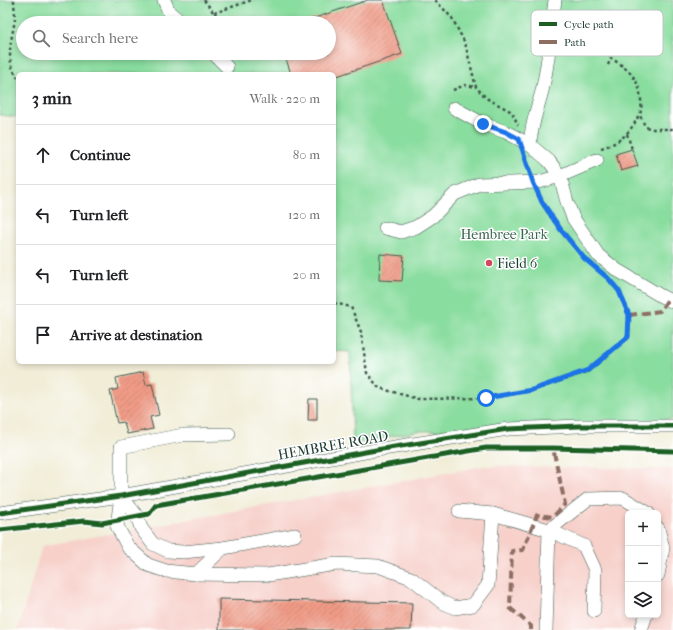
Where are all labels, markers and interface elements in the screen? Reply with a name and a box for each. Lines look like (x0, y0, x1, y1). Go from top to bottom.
legend (531, 10, 663, 56)
search box (16, 16, 336, 60)
text: Cycle path (564, 18, 615, 31)
icon: search (30, 27, 52, 49)
text: Search here (62, 29, 138, 47)
text: Path (564, 36, 587, 49)
text: 3 min (32, 88, 72, 108)
text: Walk · 220 m (249, 91, 320, 106)
route end (474, 115, 492, 133)
icon: ahead (32, 144, 54, 166)
text: Continue (70, 146, 130, 164)
text: 80 m (293, 147, 320, 162)
icon: left (32, 204, 54, 226)
text: Turn left (70, 206, 128, 224)
text: 120 m (288, 207, 320, 222)
park label: Hembree Park (460, 226, 548, 243)
place label: Field 6 (497, 255, 538, 272)
marker: Field 6 (484, 258, 494, 268)
icon: left (32, 264, 54, 286)
text: Turn left (70, 266, 128, 284)
text: 20 m (293, 267, 320, 282)
icon: arrive (32, 324, 54, 346)
text: Arrive at destination (70, 326, 202, 344)
route start (477, 389, 495, 407)
street label: HEMBREE ROAD (276, 427, 390, 464)
map controls (625, 510, 661, 618)
button: + (625, 510, 661, 546)
button: − (625, 546, 661, 582)
button: layers (625, 582, 661, 618)

